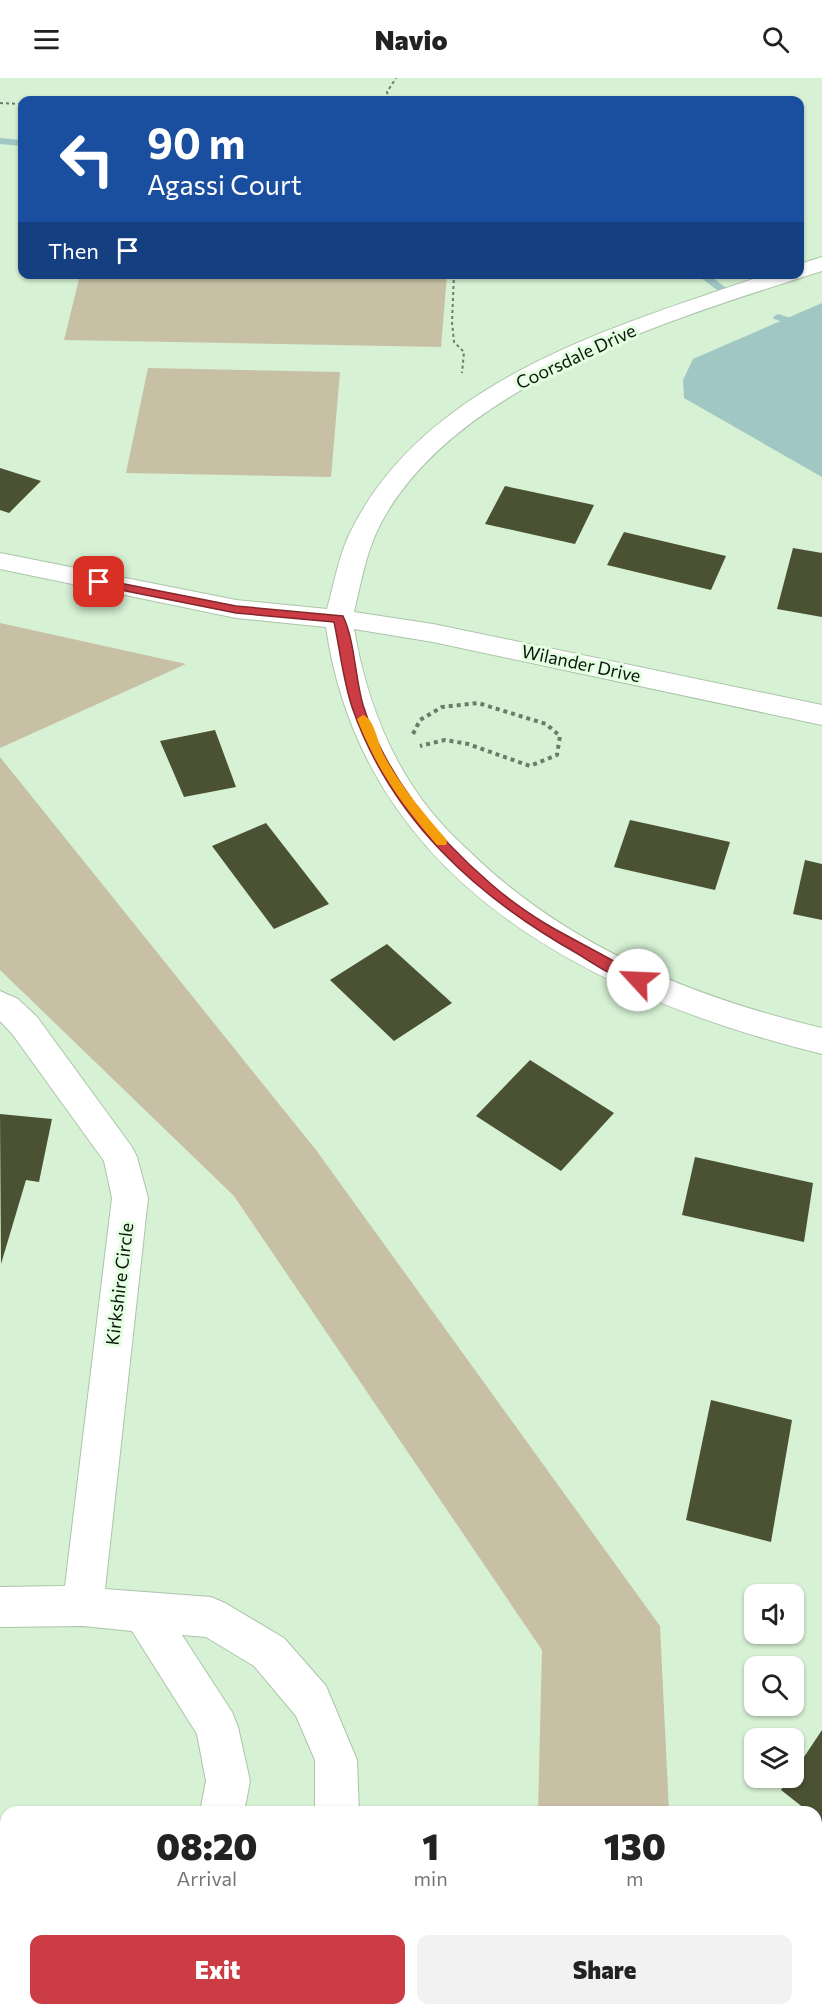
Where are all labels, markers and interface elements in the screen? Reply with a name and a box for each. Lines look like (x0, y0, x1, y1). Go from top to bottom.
icon: menu (30, 23, 63, 56)
text: Navio (374, 23, 448, 56)
icon: search (759, 23, 792, 56)
text: 90 m (147, 116, 246, 168)
icon: left (48, 120, 126, 198)
text: Agassi Court (147, 168, 302, 201)
icon: arrive (111, 234, 144, 267)
text: Then (48, 237, 99, 264)
street label: Coorsdale Drive (512, 319, 639, 393)
pin (73, 556, 124, 607)
icon: arrive (82, 565, 115, 598)
street label: Wilander Drive (520, 640, 643, 686)
position arrow (606, 948, 670, 1012)
street label: Kirkshire Circle (101, 1221, 137, 1346)
map controls (744, 1584, 804, 1788)
button: sound (744, 1584, 804, 1644)
button: search (744, 1656, 804, 1716)
button: layers (744, 1728, 804, 1788)
text: 08:20 (156, 1823, 258, 1867)
text: 1 (422, 1823, 439, 1867)
text: 130 (604, 1823, 666, 1867)
text: Arrival (177, 1866, 237, 1890)
text: min (414, 1866, 448, 1890)
text: m (626, 1866, 644, 1890)
button: Exit (30, 1935, 405, 2004)
button: Share (417, 1935, 792, 2004)

